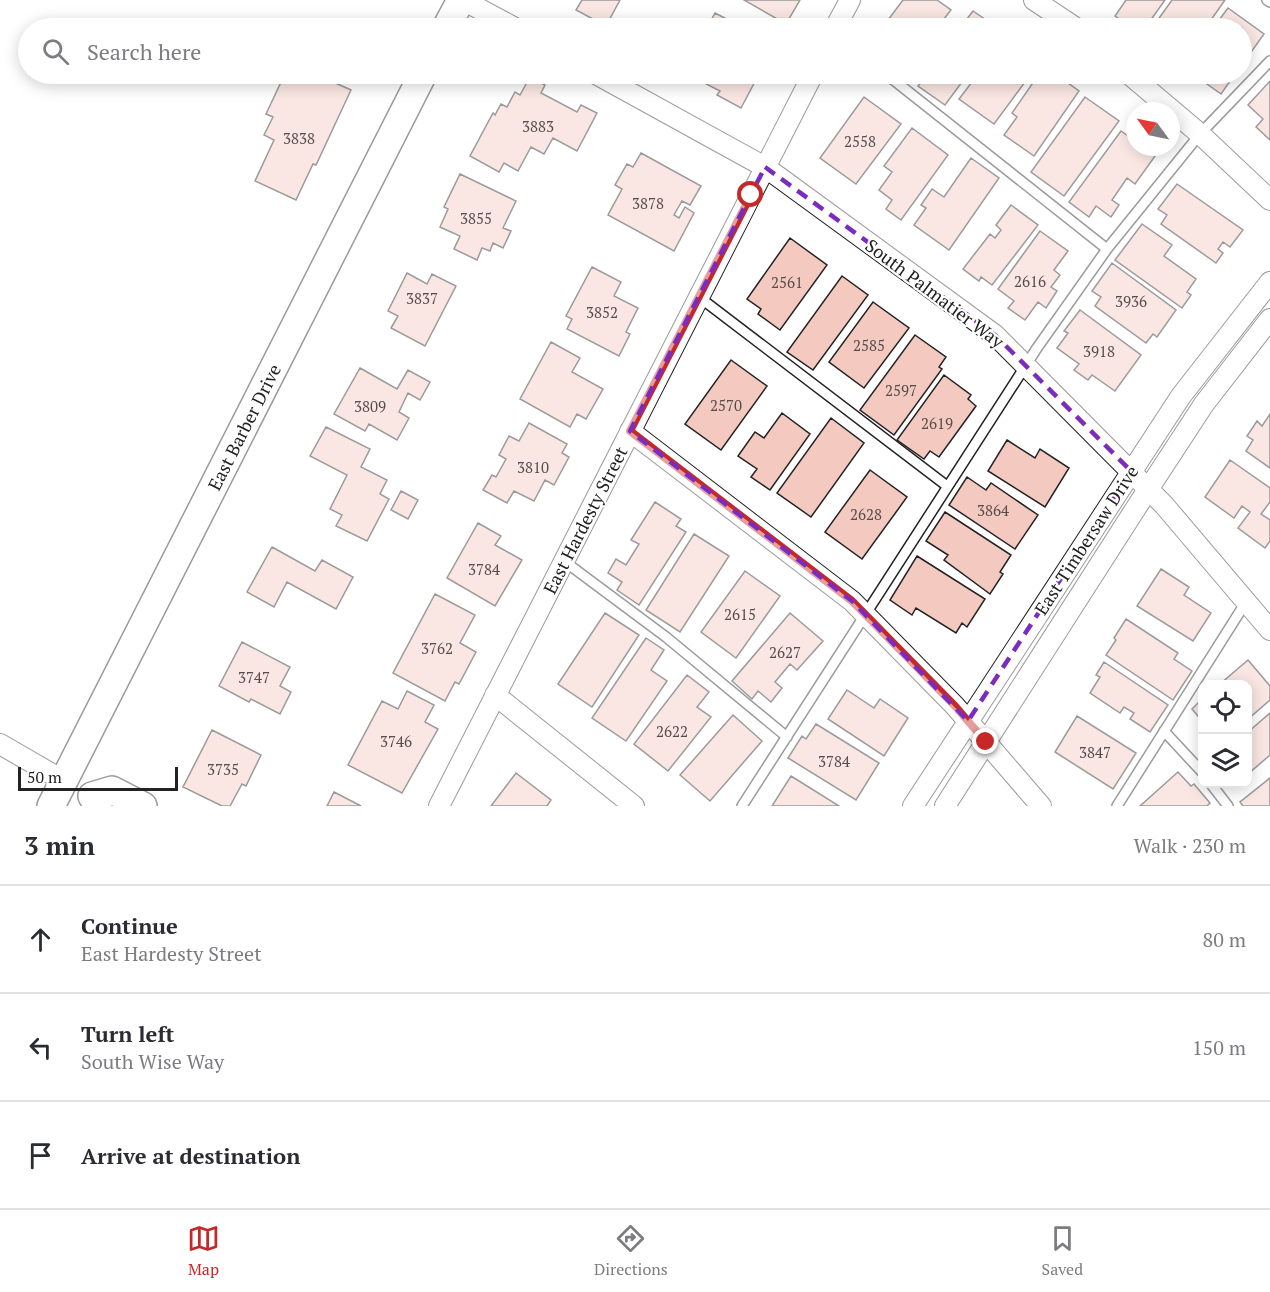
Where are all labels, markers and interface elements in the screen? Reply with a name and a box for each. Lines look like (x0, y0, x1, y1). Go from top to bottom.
search box (18, 18, 1252, 84)
icon: search (39, 35, 72, 68)
text: Search here (87, 37, 201, 66)
north arrow (1126, 102, 1180, 156)
house number: 3883 (522, 116, 554, 136)
house number: 3838 (283, 128, 315, 148)
house number: 2558 (844, 131, 876, 151)
route start (737, 181, 763, 207)
house number: 3878 (632, 193, 664, 213)
house number: 3855 (460, 208, 492, 228)
street label: South Palmatier Way (861, 233, 1010, 354)
house number: 2616 (1014, 271, 1046, 291)
house number: 2561 (771, 272, 803, 292)
house number: 3837 (406, 288, 438, 308)
house number: 3936 (1115, 291, 1147, 311)
house number: 3852 (586, 302, 618, 322)
house number: 2585 (853, 335, 885, 355)
house number: 3918 (1083, 341, 1115, 361)
street label: East Barber Drive (202, 360, 286, 494)
house number: 2597 (885, 380, 917, 400)
house number: 2570 (710, 395, 742, 415)
house number: 3809 (354, 396, 386, 416)
house number: 2619 (921, 413, 953, 433)
street label: East Hardesty Street (537, 442, 633, 598)
house number: 3810 (517, 457, 549, 477)
street label: East Timbersaw Drive (1029, 461, 1143, 619)
house number: 3864 (977, 500, 1009, 520)
house number: 2628 (850, 504, 882, 524)
house number: 3784 (468, 559, 500, 579)
house number: 2615 (724, 604, 756, 624)
house number: 3762 (421, 638, 453, 658)
house number: 2627 (769, 642, 801, 662)
house number: 3747 (238, 667, 270, 687)
map controls (1198, 680, 1252, 788)
button: locate (1198, 680, 1252, 734)
house number: 2622 (656, 721, 688, 741)
route end (972, 728, 998, 754)
house number: 3746 (380, 731, 412, 751)
button: layers (1198, 734, 1252, 788)
house number: 3847 (1079, 742, 1111, 762)
house number: 3784 (818, 751, 850, 771)
house number: 3735 (207, 759, 239, 779)
scale bar (18, 764, 178, 792)
text: 50 m (27, 766, 62, 788)
text: 3 min (24, 828, 95, 862)
text: Walk · 230 m (1134, 832, 1246, 859)
text: Continue (81, 911, 178, 940)
icon: ahead (24, 923, 57, 956)
text: 80 m (1203, 926, 1246, 953)
text: East Hardesty Street (81, 940, 262, 967)
text: Turn left (81, 1019, 174, 1048)
icon: left (24, 1031, 57, 1064)
text: 150 m (1192, 1034, 1246, 1061)
text: South Wise Way (81, 1048, 224, 1075)
icon: arrive (24, 1139, 57, 1172)
text: Arrive at destination (81, 1141, 300, 1170)
tab: Map (187, 1222, 220, 1280)
tab: Directions (594, 1222, 668, 1280)
tab: Saved (1042, 1222, 1083, 1280)

